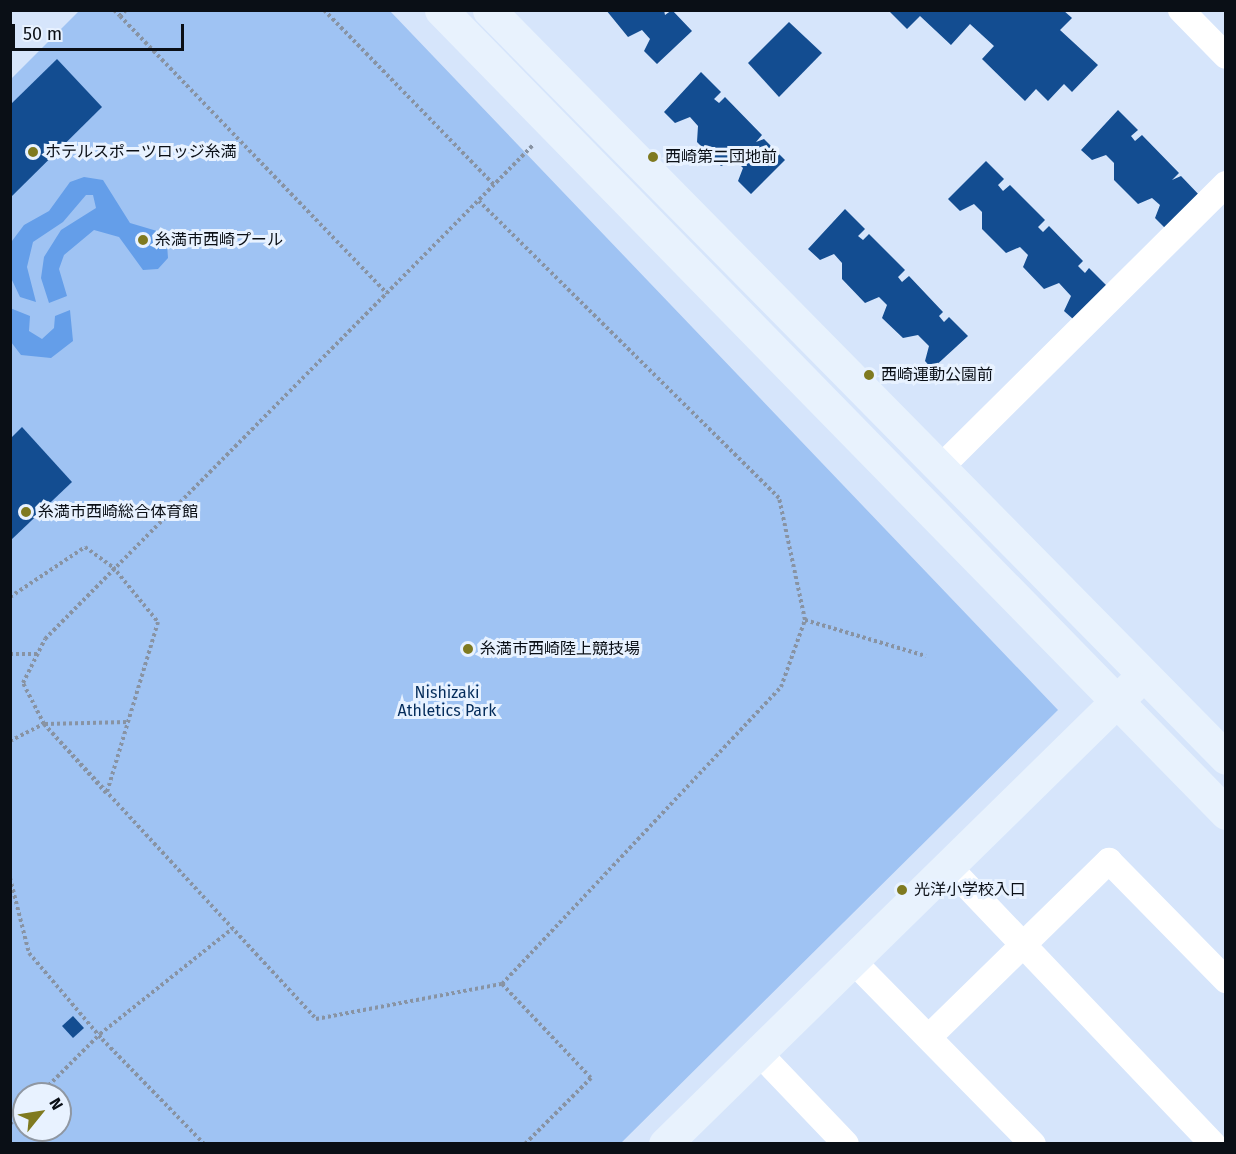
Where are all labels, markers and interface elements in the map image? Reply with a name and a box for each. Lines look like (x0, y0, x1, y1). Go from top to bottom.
scale bar (15, 12, 188, 50)
text: 50 m (23, 23, 62, 45)
place label: ホテルスポーツロッジ糸満 (45, 142, 237, 162)
marker: ホテルスポーツロッジ糸満 (26, 145, 40, 159)
place label: 西崎第二団地前 (665, 147, 777, 167)
marker: 西崎第二団地前 (646, 150, 660, 164)
place label: 糸満市西崎プール (155, 230, 283, 250)
marker: 糸満市西崎プール (136, 233, 150, 247)
place label: 西崎運動公園前 (881, 365, 993, 385)
marker: 西崎運動公園前 (862, 368, 876, 382)
place label: 糸満市西崎総合体育館 (38, 502, 198, 522)
marker: 糸満市西崎総合体育館 (19, 505, 33, 519)
place label: 糸満市西崎陸上競技場 (480, 639, 640, 659)
marker: 糸満市西崎陸上競技場 (461, 642, 475, 656)
park label: Nishizaki Athletics Park (398, 683, 496, 721)
place label: 光洋小学校入口 (914, 880, 1026, 900)
marker: 光洋小学校入口 (895, 883, 909, 897)
north arrow (12, 1082, 72, 1142)
text: N (45, 1094, 67, 1113)

